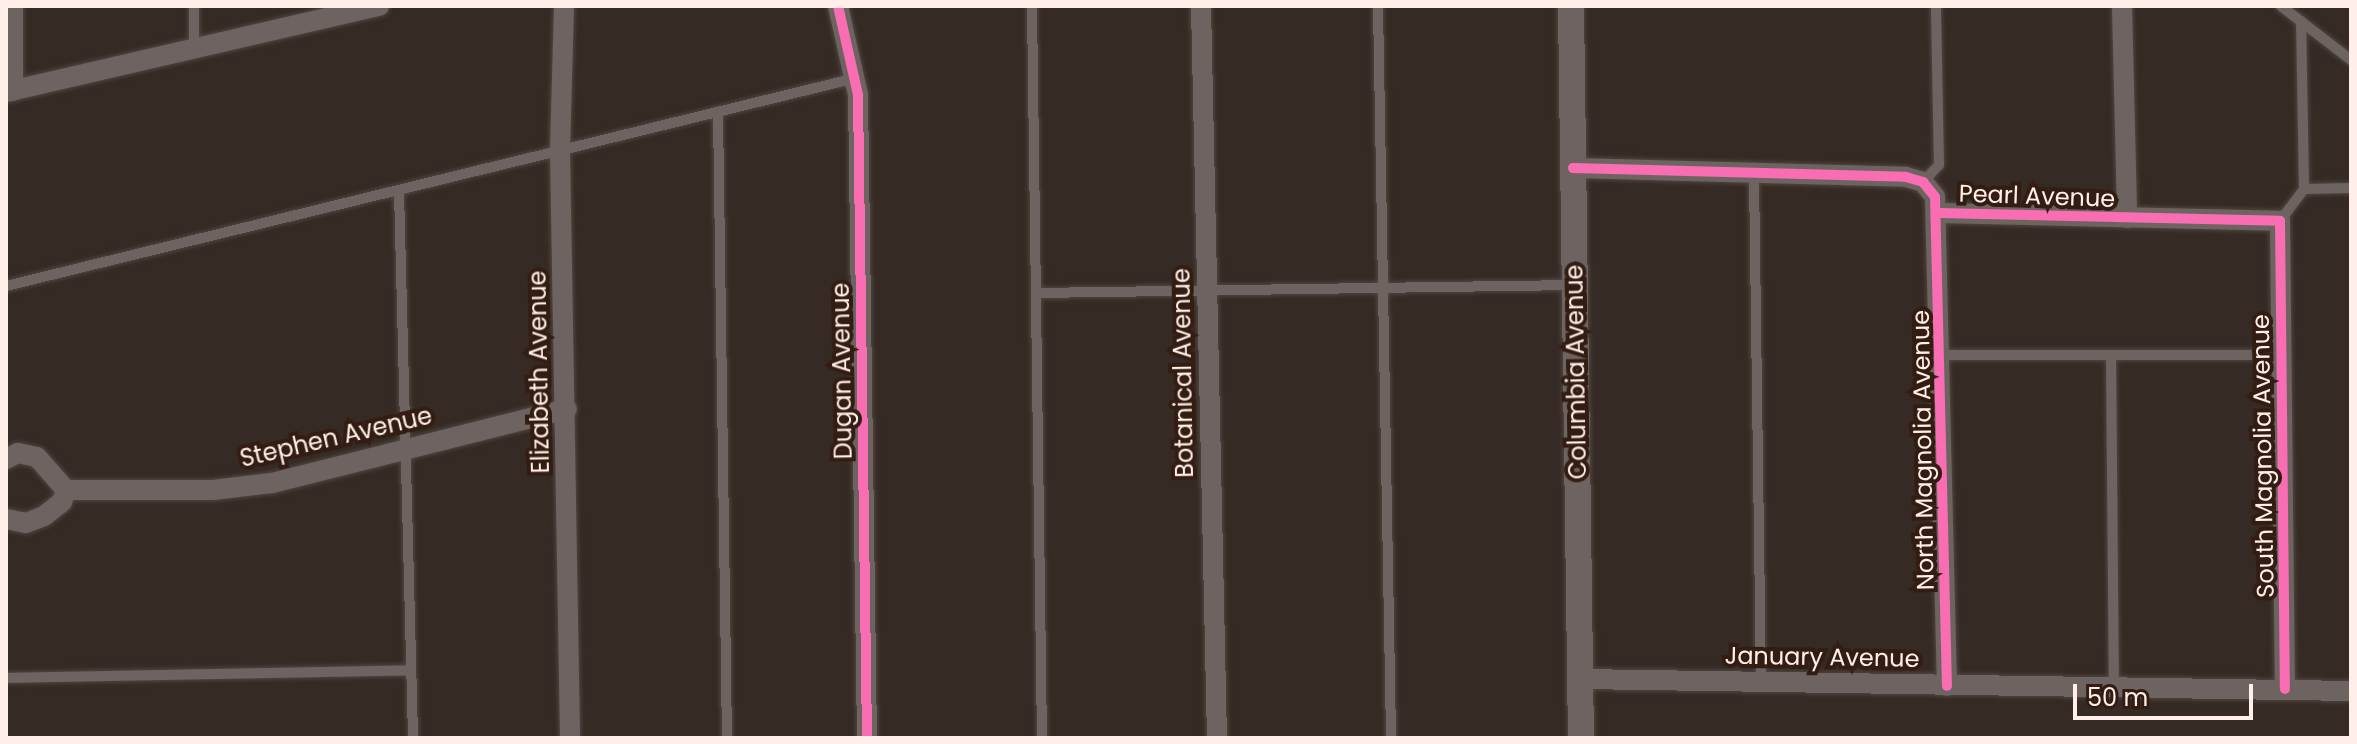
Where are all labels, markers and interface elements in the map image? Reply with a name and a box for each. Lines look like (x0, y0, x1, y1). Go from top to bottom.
street label: Pearl Avenue (1958, 179, 2116, 213)
street label: Columbia Avenue (1560, 264, 1592, 480)
street label: Botanical Avenue (1167, 268, 1199, 478)
street label: Elizabeth Avenue (523, 270, 555, 474)
street label: Dugan Avenue (826, 282, 858, 460)
street label: North Magnolia Avenue (1906, 310, 1940, 590)
street label: South Magnolia Avenue (2246, 314, 2280, 598)
street label: Stephen Avenue (237, 401, 435, 473)
street label: January Avenue (1724, 641, 1920, 673)
scale bar (2077, 668, 2257, 718)
text: 50 m (2087, 681, 2148, 714)

